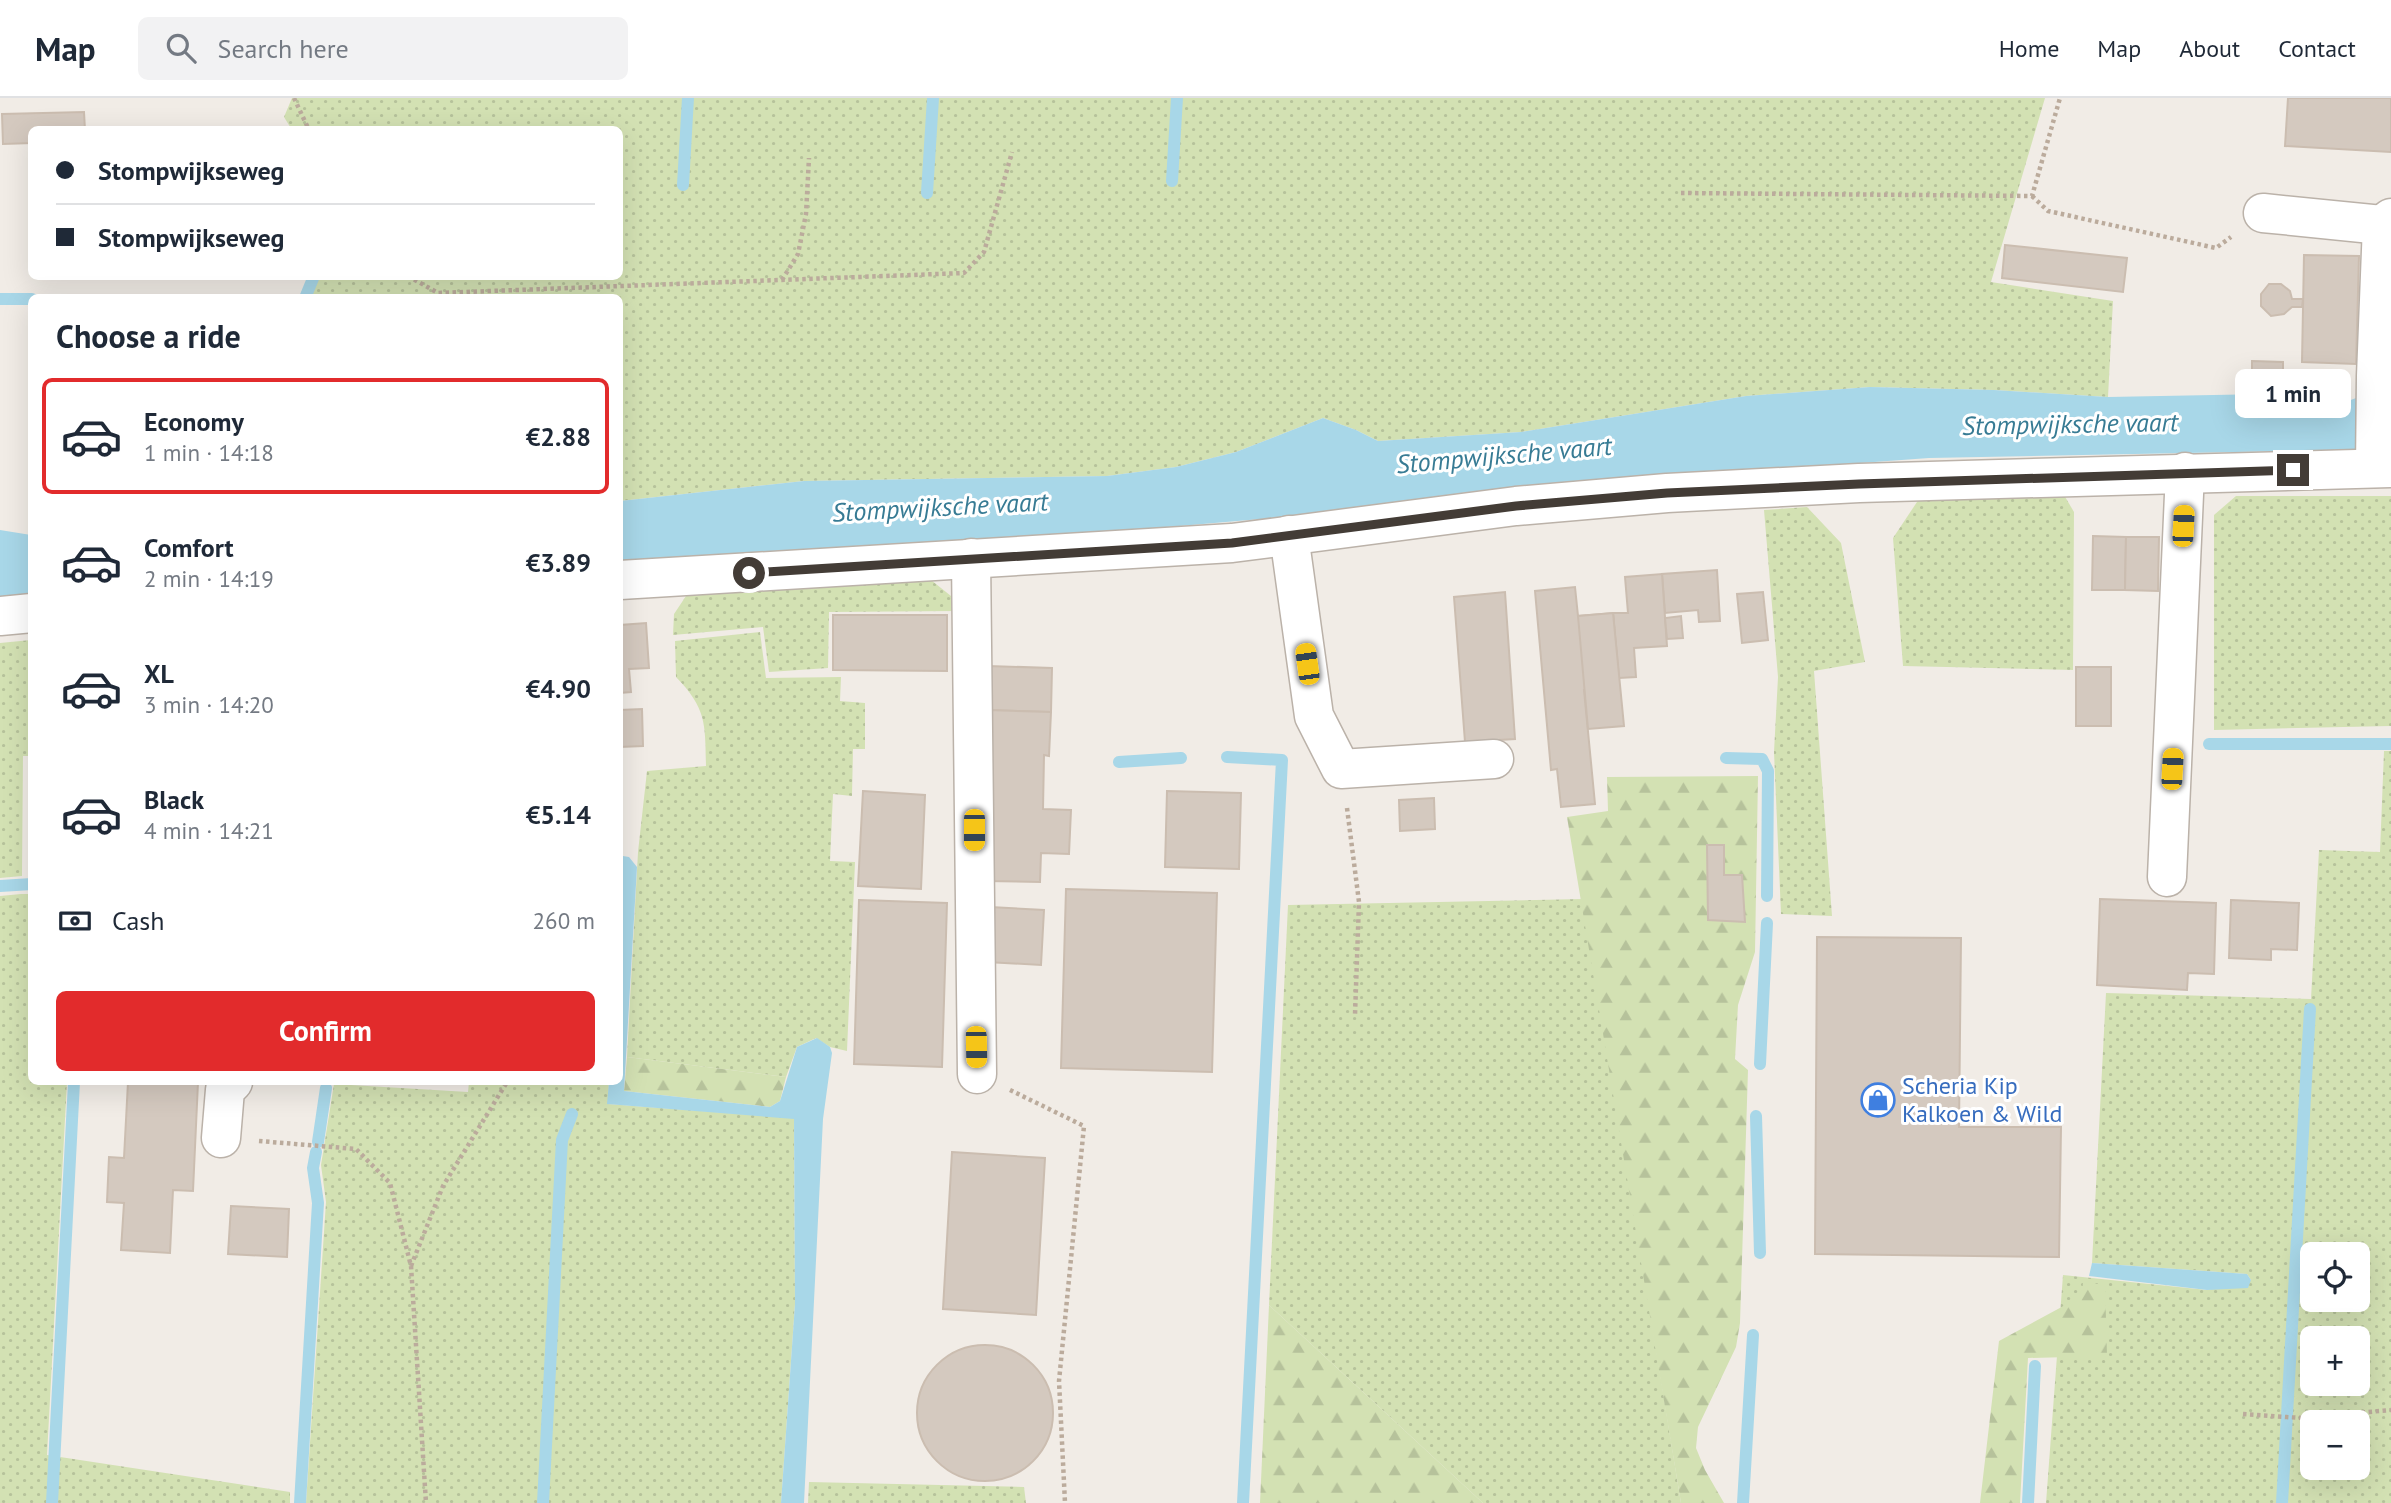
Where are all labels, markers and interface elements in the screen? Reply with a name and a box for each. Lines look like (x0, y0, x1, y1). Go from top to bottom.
search box (138, 17, 628, 80)
text: Map (35, 27, 96, 70)
icon: search (162, 29, 200, 67)
text: Search here (218, 32, 349, 65)
text: Home (1999, 33, 2059, 64)
text: Map (2097, 33, 2141, 64)
text: About (2179, 33, 2240, 64)
text: Contact (2278, 33, 2356, 64)
text: Stompwijkseweg (98, 154, 284, 187)
text: Stompwijkseweg (98, 221, 284, 254)
text: Choose a ride (56, 315, 241, 357)
callout: 1 min (2235, 368, 2351, 418)
text: 1 min (2265, 379, 2321, 408)
icon: car (60, 405, 123, 468)
text: Economy (144, 405, 244, 438)
water label: Stompwijksche vaart (1962, 405, 2180, 442)
text: €2.88 (526, 420, 591, 453)
water label: Stompwijksche vaart (1395, 428, 1615, 480)
text: 1 min · 14:18 (144, 438, 274, 467)
route end (2277, 454, 2309, 486)
water label: Stompwijksche vaart (831, 484, 1051, 529)
car (2172, 504, 2195, 548)
icon: car (60, 531, 123, 594)
text: Comfort (144, 531, 234, 564)
text: €3.89 (526, 546, 591, 579)
route start (733, 557, 765, 589)
text: 2 min · 14:19 (144, 564, 274, 593)
car (1294, 642, 1321, 686)
icon: car (60, 657, 123, 720)
text: XL (144, 657, 174, 690)
text: €4.90 (526, 672, 591, 705)
text: 3 min · 14:20 (144, 690, 274, 719)
car (2161, 747, 2184, 791)
icon: car (60, 783, 123, 846)
text: Black (144, 783, 204, 816)
text: €5.14 (526, 798, 591, 831)
car (964, 809, 985, 851)
text: 4 min · 14:21 (144, 816, 274, 845)
icon: cash (56, 902, 94, 940)
text: Cash (112, 904, 164, 937)
text: 260 m (533, 906, 595, 935)
button: Confirm (56, 991, 595, 1071)
car (966, 1026, 987, 1068)
place label: Scheria Kip Kalkoen & Wild (1902, 1070, 2062, 1129)
shop icon: Scheria Kip Kalkoen & Wild (1859, 1081, 1897, 1119)
map controls (2300, 1242, 2370, 1480)
button: locate (2300, 1242, 2370, 1312)
button: + (2300, 1326, 2370, 1396)
button: − (2300, 1410, 2370, 1480)

